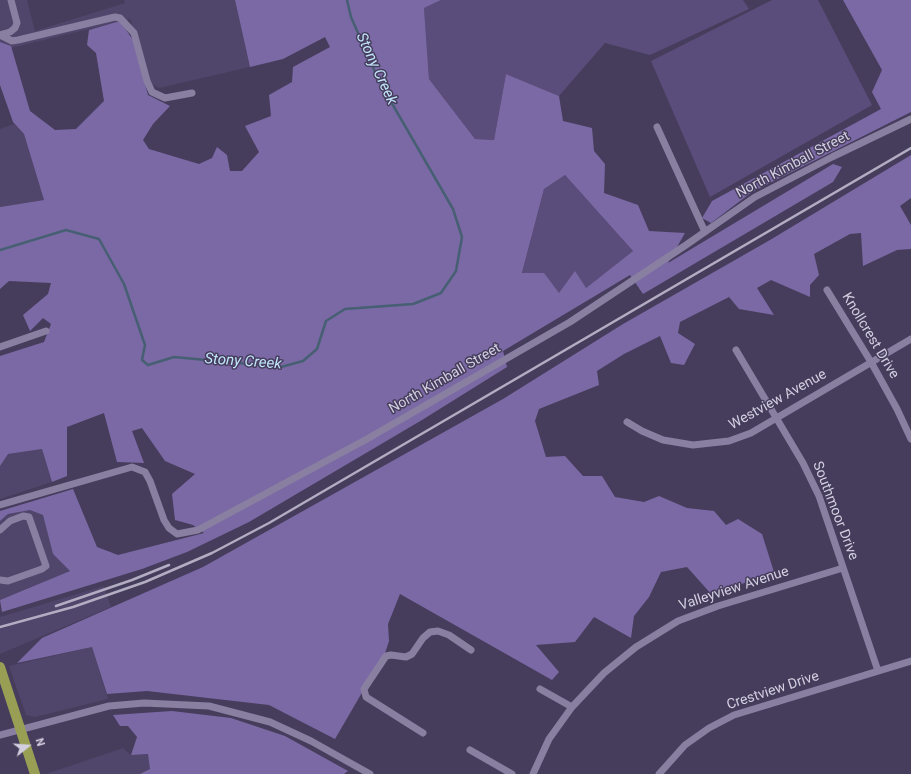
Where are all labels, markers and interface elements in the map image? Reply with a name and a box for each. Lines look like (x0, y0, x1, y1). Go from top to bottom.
water label: Stony Creek (352, 30, 400, 108)
street label: North Kimball Street (733, 128, 853, 202)
street label: Knollcrest Drive (838, 290, 902, 382)
street label: North Kimball Street (386, 340, 504, 418)
water label: Stony Creek (204, 350, 282, 374)
street label: Westview Avenue (726, 366, 830, 434)
street label: Southmoor Drive (808, 459, 862, 563)
street label: Valleyview Avenue (677, 563, 791, 615)
street label: Crestview Drive (725, 668, 821, 714)
north arrow (8, 726, 48, 766)
text: N (33, 737, 47, 748)

